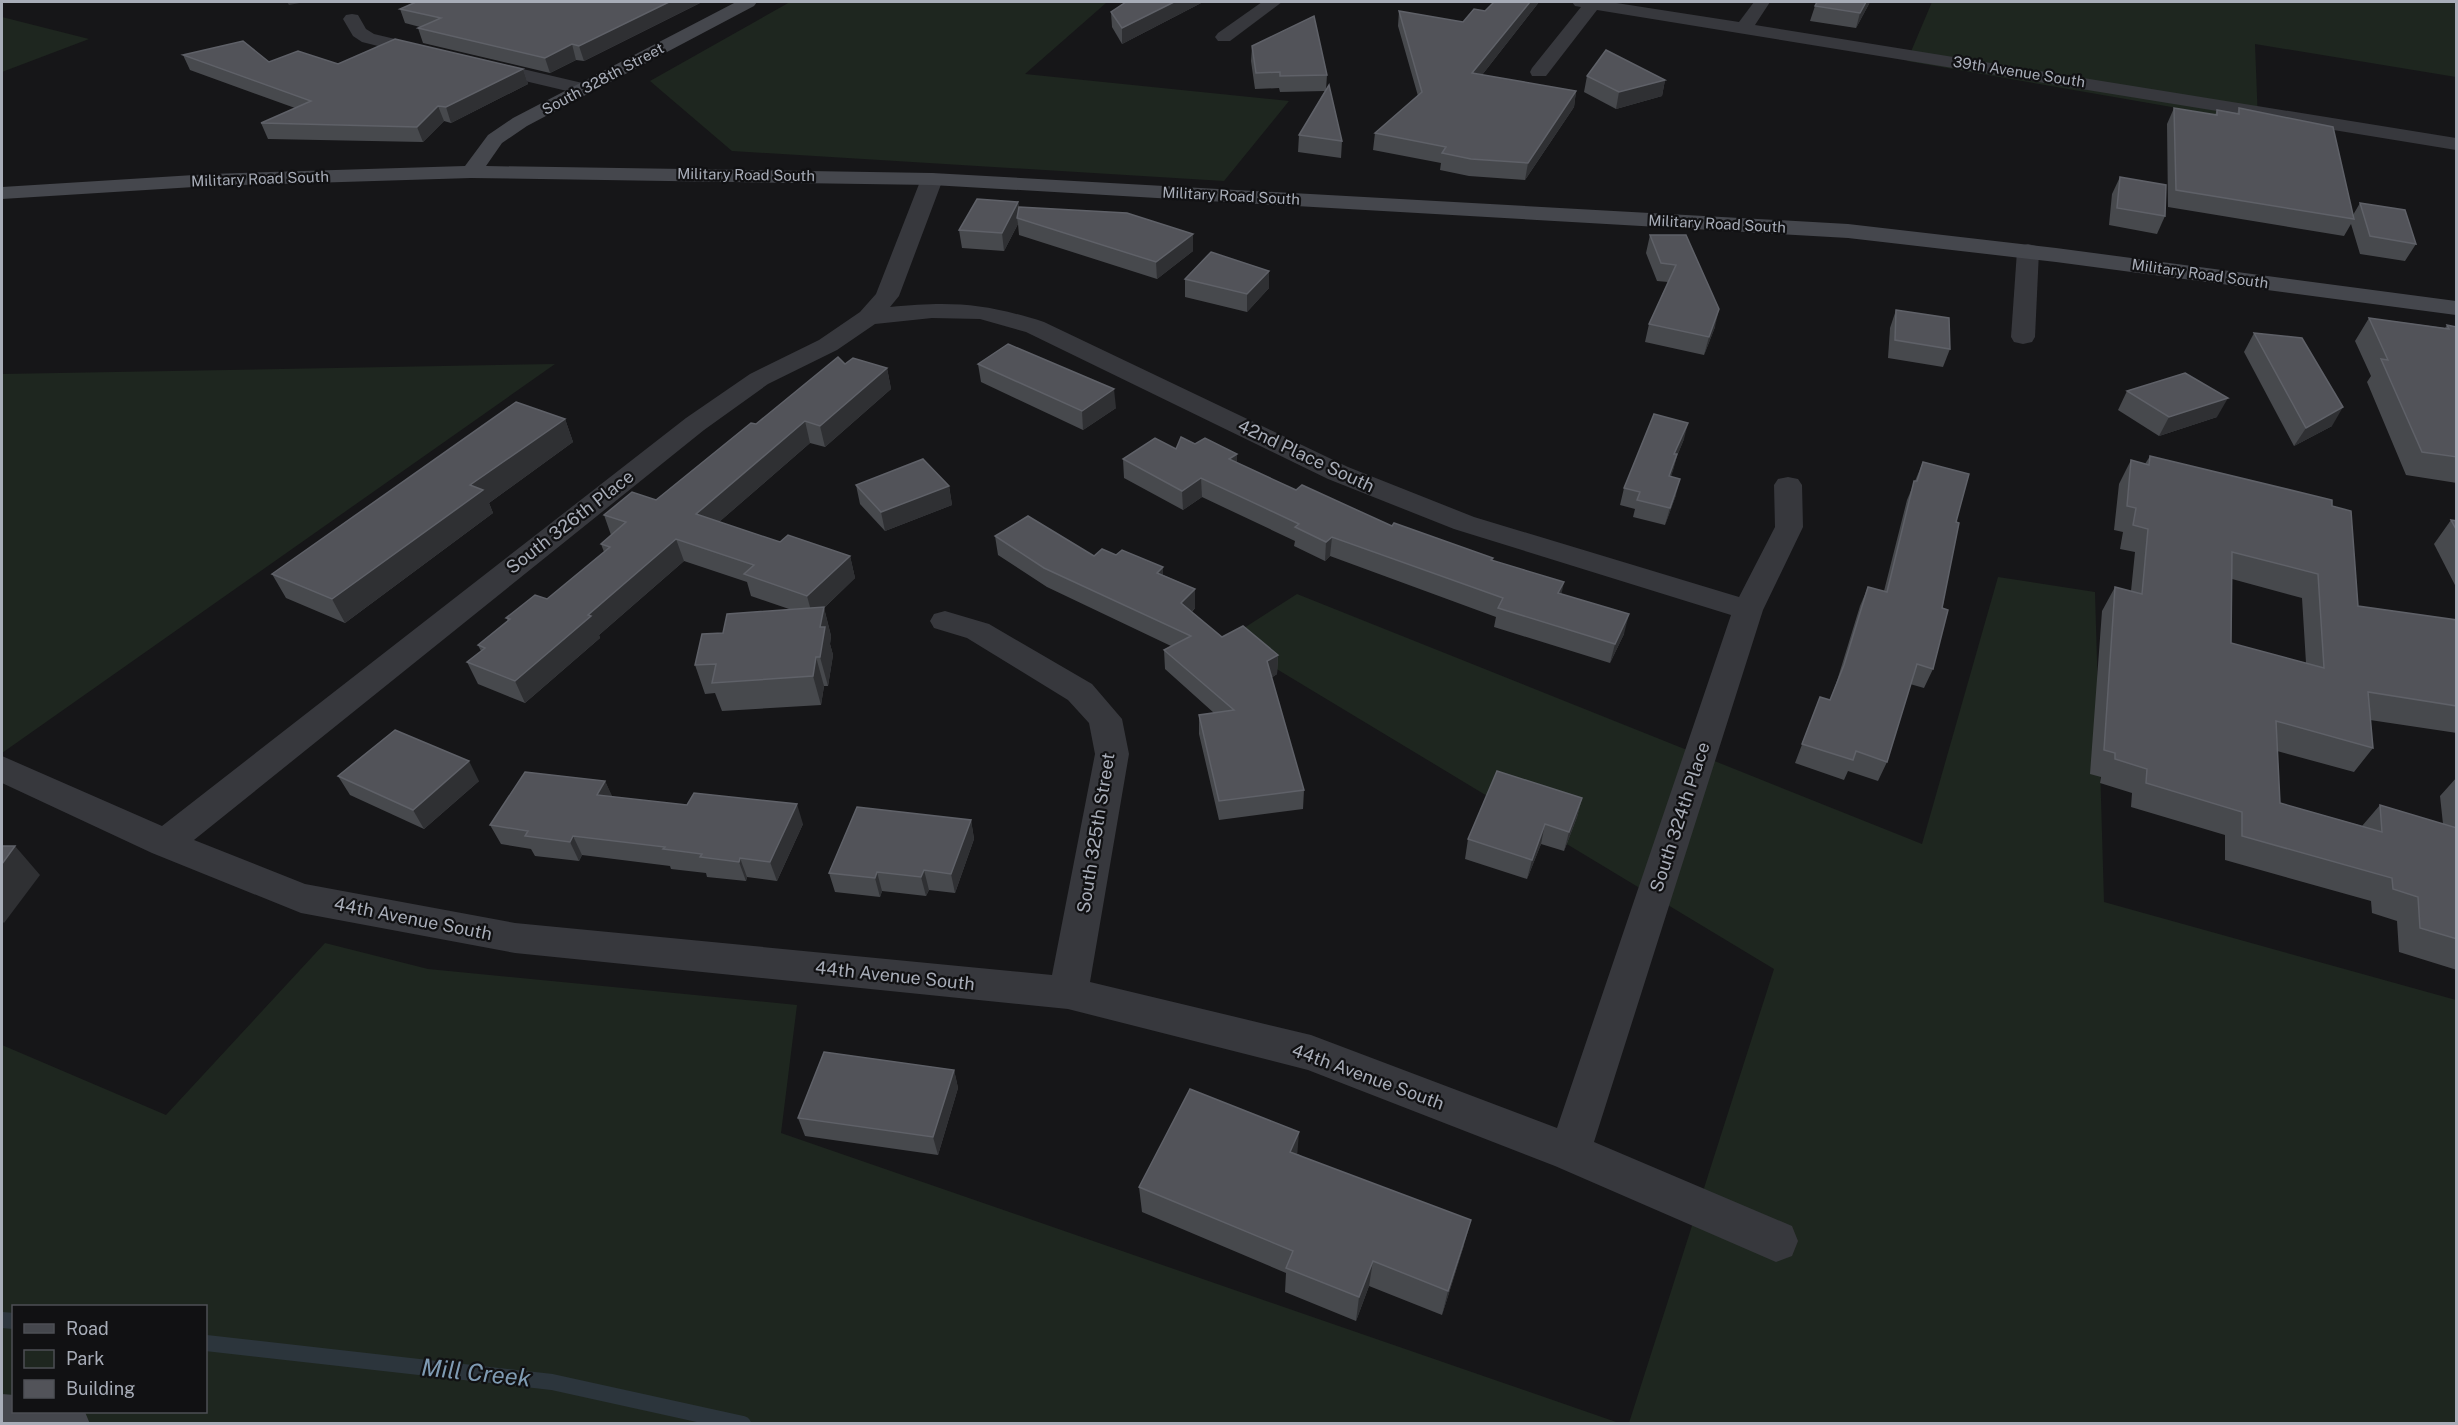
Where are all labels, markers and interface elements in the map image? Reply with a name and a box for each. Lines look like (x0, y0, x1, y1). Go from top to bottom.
street label: South 328th Street (539, 39, 667, 118)
street label: 39th Avenue South (1952, 53, 2086, 90)
street label: Military Road South (677, 165, 815, 184)
street label: Military Road South (191, 168, 329, 189)
street label: Military Road South (1162, 183, 1300, 208)
street label: Military Road South (1648, 211, 1786, 236)
street label: Military Road South (2131, 255, 2270, 292)
street label: 42nd Place South (1234, 415, 1378, 496)
street label: South 326th Place (502, 465, 638, 578)
street label: South 324th Place (1645, 739, 1714, 894)
street label: South 325th Street (1072, 751, 1119, 915)
street label: 44th Avenue South (332, 893, 494, 944)
street label: 44th Avenue South (814, 957, 976, 994)
street label: 44th Avenue South (1289, 1039, 1447, 1114)
legend (12, 1305, 207, 1413)
text: Road (66, 1318, 109, 1339)
text: Park (66, 1348, 104, 1369)
water label: Mill Creek (420, 1352, 532, 1392)
text: Building (66, 1378, 135, 1399)

